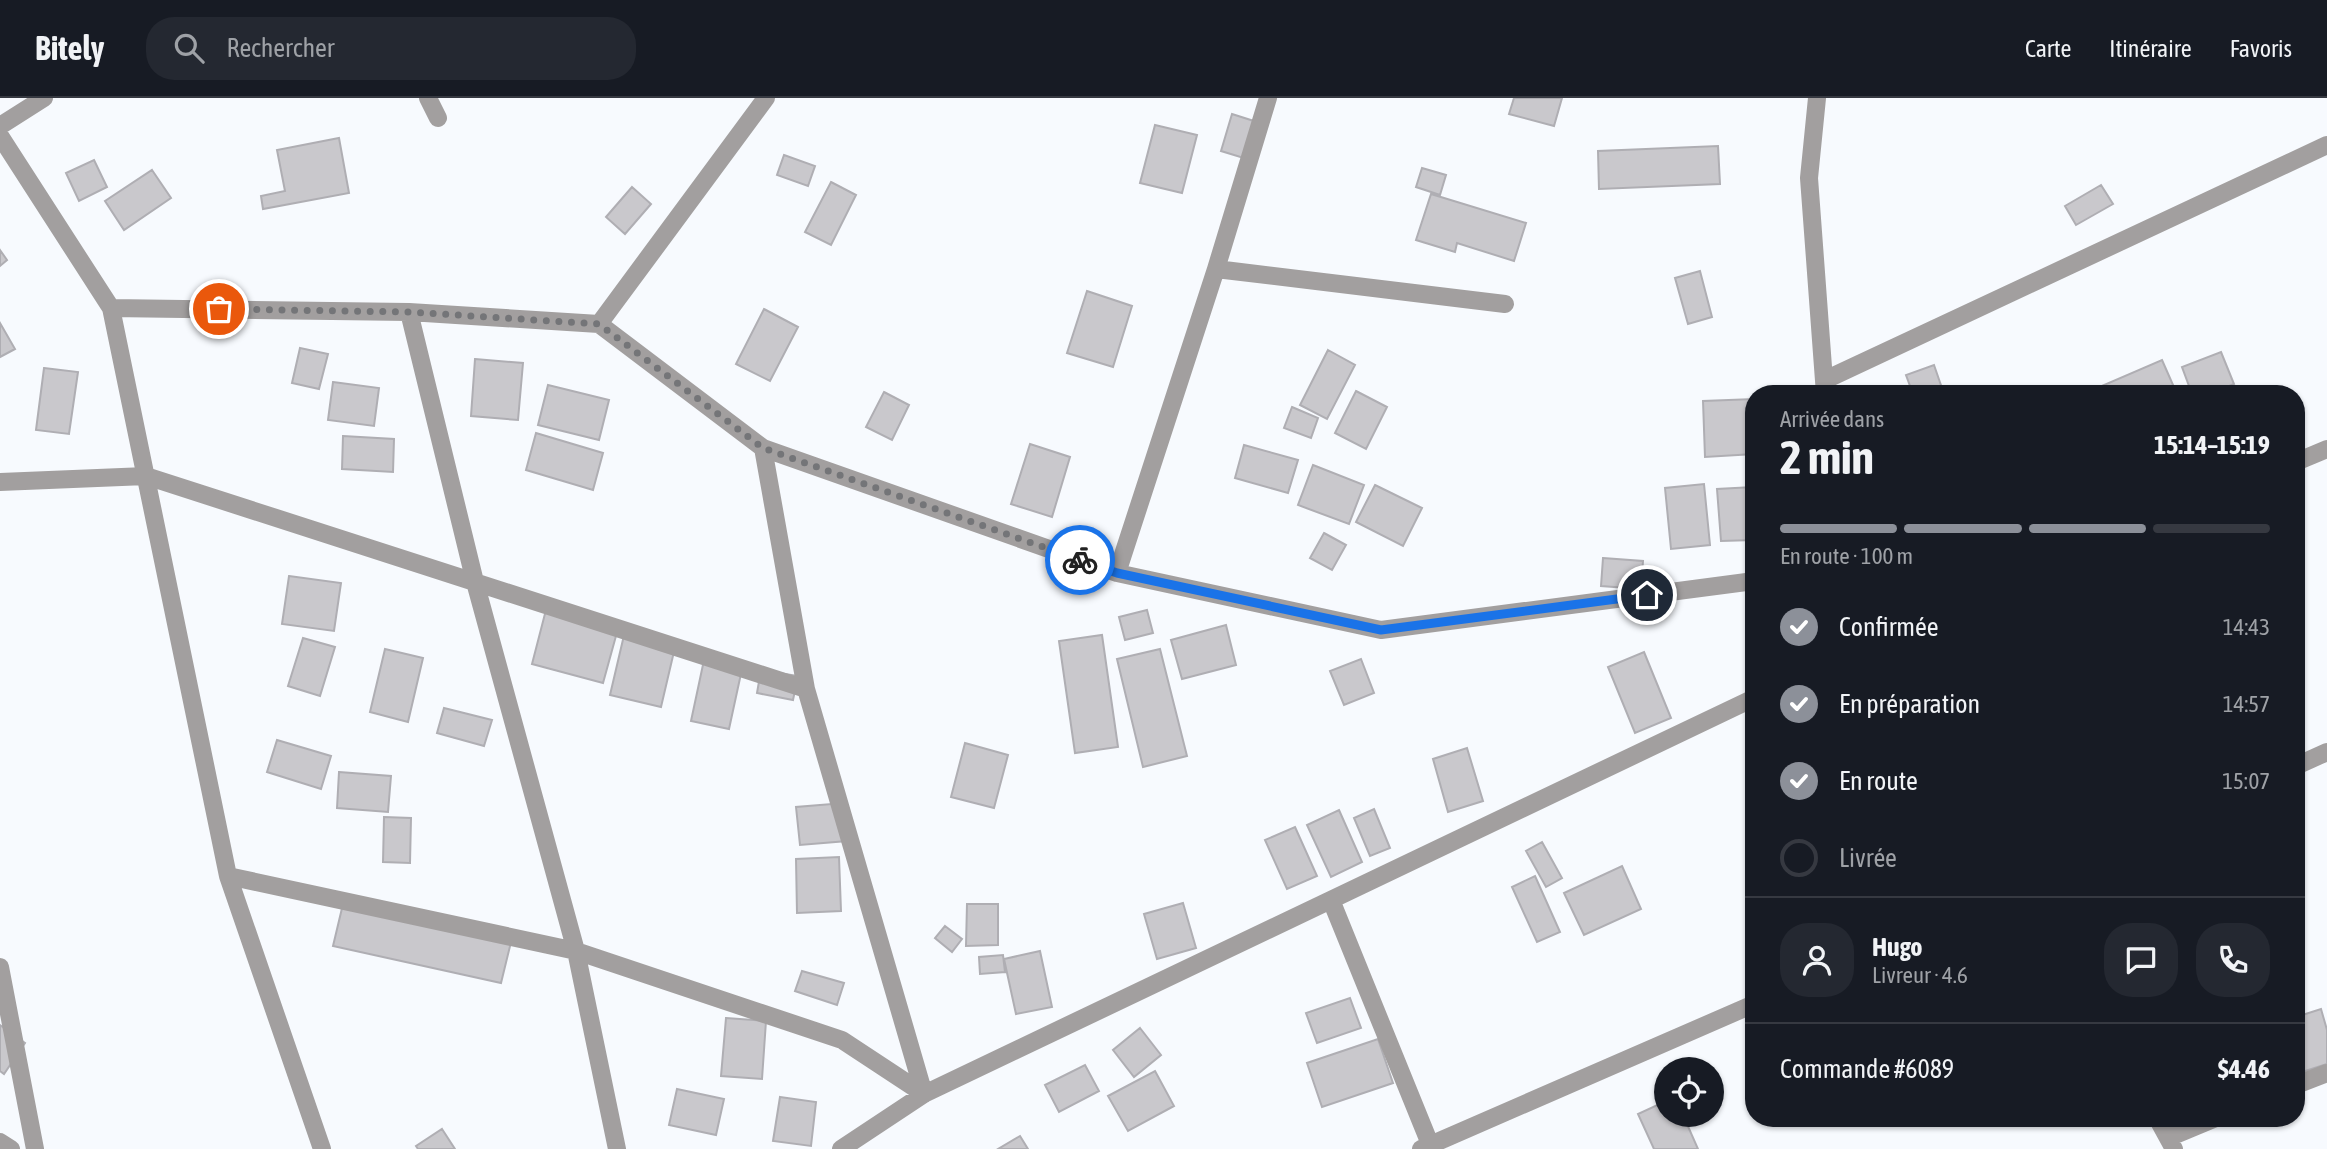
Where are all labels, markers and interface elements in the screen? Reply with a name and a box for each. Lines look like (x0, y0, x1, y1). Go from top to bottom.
search box (146, 17, 636, 80)
text: Bitely (35, 29, 104, 67)
icon: search (170, 29, 208, 67)
text: Rechercher (226, 33, 335, 63)
text: Carte (2025, 35, 2071, 62)
text: Itinéraire (2109, 35, 2192, 62)
text: Favoris (2230, 35, 2292, 62)
pin (189, 279, 249, 339)
icon: bag (200, 290, 238, 328)
text: Arrivée dans (1780, 406, 1884, 432)
text: 15:14–15:19 (2154, 430, 2270, 460)
text: 2 min (1780, 431, 1874, 484)
courier (1045, 525, 1115, 595)
icon: bike (1061, 541, 1099, 579)
text: En route · 100 m (1780, 543, 1913, 569)
pin (1617, 565, 1677, 625)
icon: home (1628, 576, 1666, 614)
icon: check (1780, 608, 1818, 646)
text: Confirmée (1839, 612, 1939, 642)
text: 14:43 (2223, 614, 2270, 640)
icon: check (1780, 685, 1818, 723)
text: En préparation (1839, 689, 1980, 719)
text: 14:57 (2223, 691, 2270, 717)
icon: check (1780, 762, 1818, 800)
text: En route (1839, 766, 1918, 796)
text: 15:07 (2222, 768, 2270, 794)
text: Livrée (1839, 843, 1897, 873)
button: person (1780, 923, 1854, 997)
button: chat (2104, 923, 2178, 997)
button: phone (2196, 923, 2270, 997)
text: Hugo (1872, 932, 1923, 962)
text: Livreur · 4.6 (1872, 962, 1968, 988)
text: Commande #6089 (1780, 1054, 1954, 1084)
text: $4.46 (2218, 1054, 2270, 1084)
map controls (1654, 1057, 1724, 1127)
button: locate (1654, 1057, 1724, 1127)

